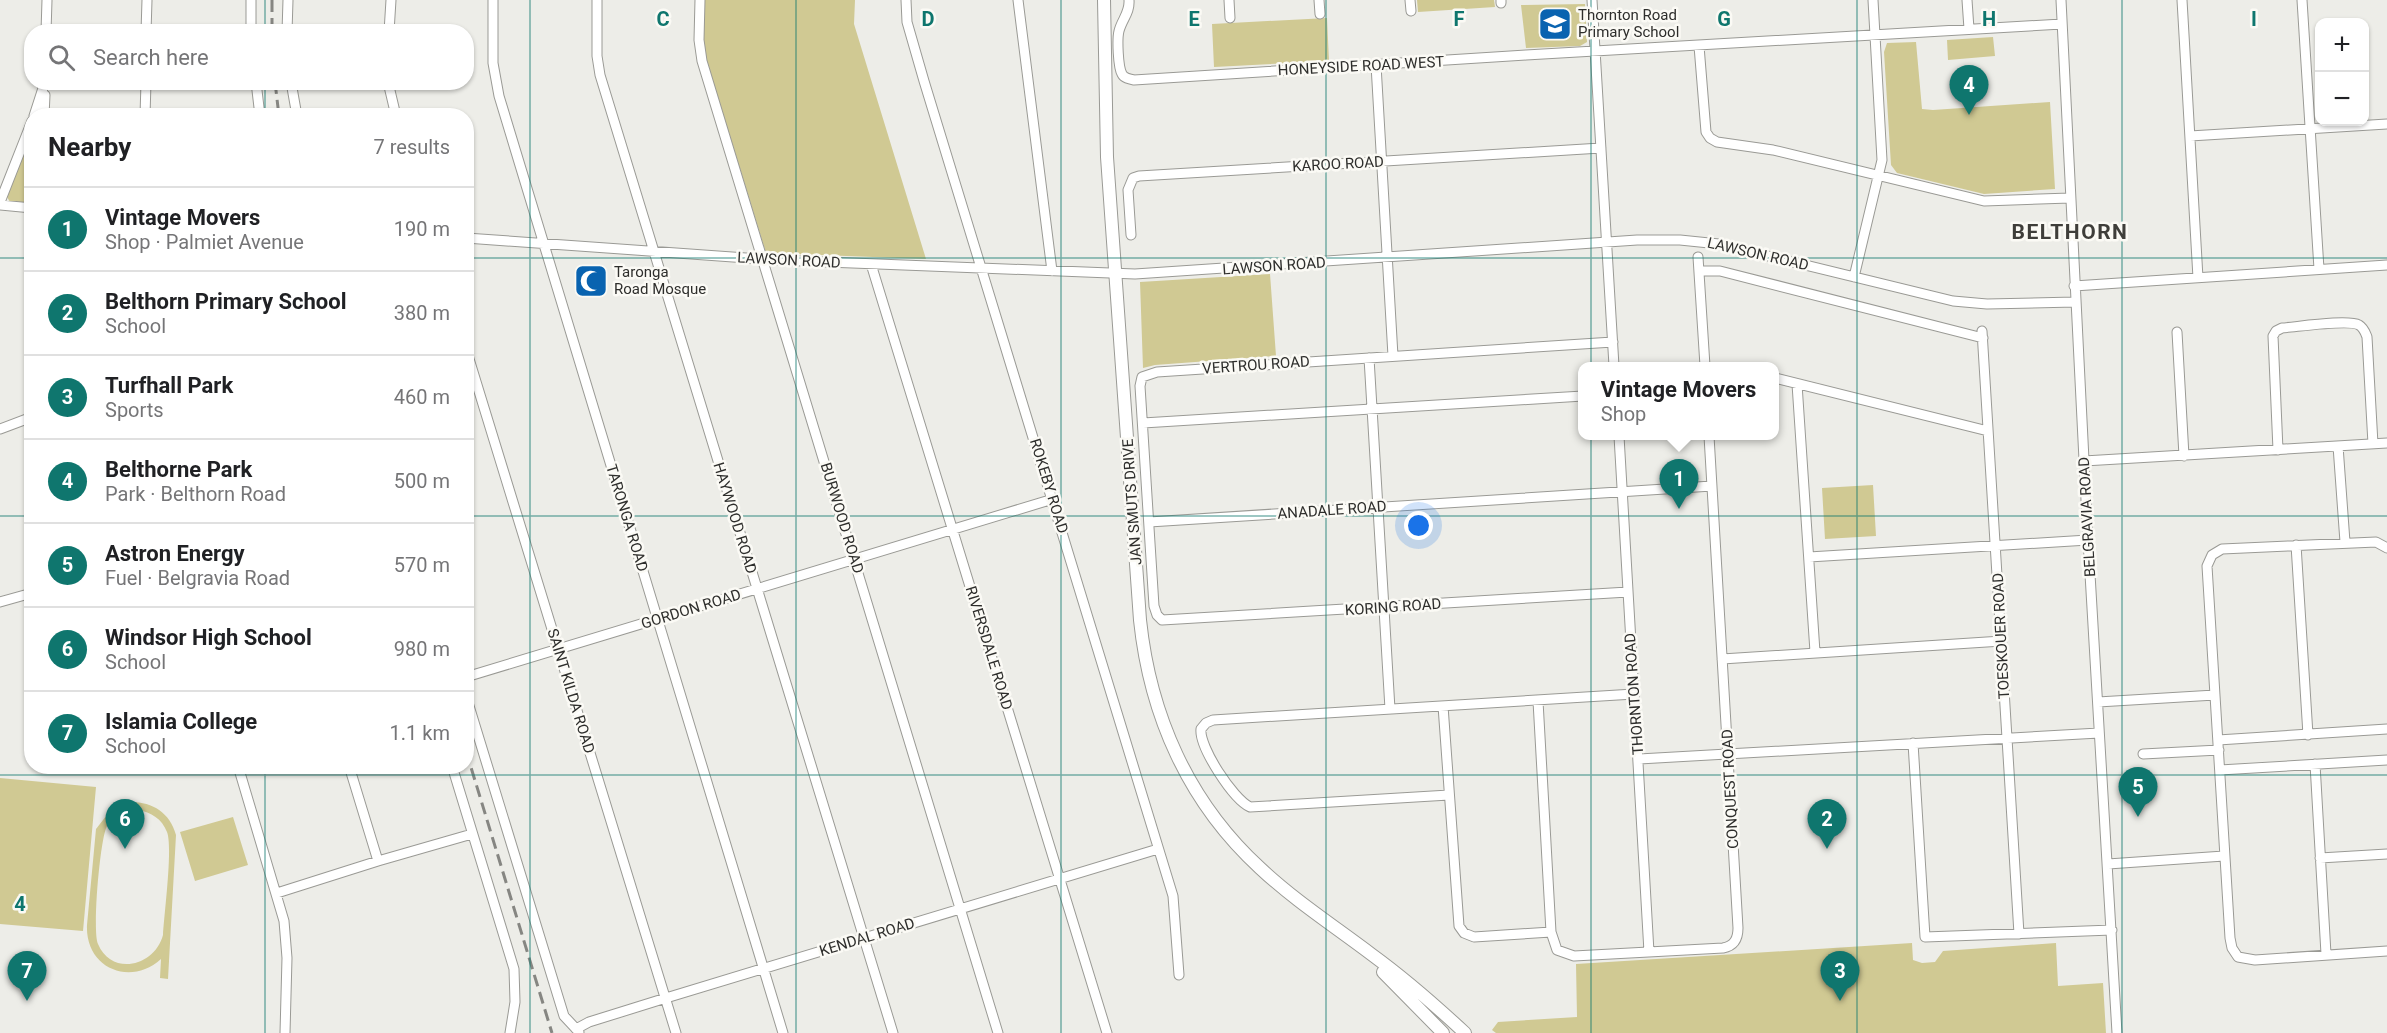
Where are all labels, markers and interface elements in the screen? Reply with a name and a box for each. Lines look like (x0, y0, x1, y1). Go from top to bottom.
school or university icon: Thornton Road Primary School (1537, 6, 1573, 42)
place label: Thornton Road Primary School (1578, 6, 1679, 41)
text: C (656, 7, 670, 31)
text: D (922, 7, 935, 31)
text: E (1188, 7, 1200, 31)
text: F (1454, 7, 1465, 31)
text: G (1717, 7, 1731, 31)
text: H (1982, 7, 1996, 31)
text: I (2251, 7, 2257, 31)
map controls (2315, 18, 2369, 126)
button: + (2315, 18, 2369, 72)
search box (24, 24, 474, 90)
icon: search (45, 41, 78, 74)
text: Search here (93, 45, 209, 70)
street label: HONEYSIDE ROAD WEST (1277, 53, 1445, 79)
pin: 4 (1950, 66, 1988, 115)
button: − (2315, 72, 2369, 126)
text: Nearby (48, 132, 131, 162)
text: 7 results (374, 135, 450, 159)
street label: KAROO ROAD (1292, 153, 1384, 175)
text: Vintage Movers (105, 205, 260, 230)
text: 1 (62, 217, 73, 241)
text: 190 m (394, 217, 450, 241)
district label: BELTHORN (2012, 220, 2128, 244)
text: Shop · Palmiet Avenue (105, 230, 304, 254)
street label: LAWSON ROAD (1706, 234, 1810, 274)
street label: LAWSON ROAD (737, 248, 841, 272)
street label: LAWSON ROAD (1222, 253, 1326, 279)
mosque icon: Taronga Road Mosque (573, 263, 609, 299)
place label: Taronga Road Mosque (614, 263, 706, 298)
text: Belthorn Primary School (105, 289, 346, 314)
text: 2 (62, 301, 73, 325)
text: 380 m (394, 301, 450, 325)
text: School (105, 314, 166, 338)
street label: VERTROU ROAD (1202, 352, 1310, 378)
popup (1578, 362, 1779, 440)
text: Turfhall Park (105, 373, 233, 398)
text: Vintage Movers (1601, 377, 1756, 402)
text: 3 (62, 385, 73, 409)
text: 460 m (394, 385, 450, 409)
text: Sports (105, 398, 164, 422)
text: Shop (1601, 402, 1646, 426)
street label: ROKEBY ROAD (1026, 436, 1072, 536)
street label: JAN SMUTS DRIVE (1119, 438, 1145, 566)
street label: BELGRAVIA ROAD (2075, 456, 2099, 578)
text: Belthorne Park (105, 457, 252, 482)
street label: HAYWOOD ROAD (709, 460, 761, 576)
street label: BURWOOD ROAD (817, 460, 867, 576)
pin: 1 (1660, 460, 1698, 509)
street label: TARONGA ROAD (602, 462, 652, 574)
text: 4 (62, 469, 73, 493)
text: 500 m (394, 469, 450, 493)
text: Park · Belthorn Road (105, 482, 286, 506)
street label: ANADALE ROAD (1277, 497, 1387, 523)
your location (1404, 511, 1433, 540)
text: Astron Energy (105, 541, 245, 566)
text: 5 (62, 553, 73, 577)
text: 570 m (394, 553, 450, 577)
text: Fuel · Belgravia Road (105, 566, 290, 590)
street label: TOESKOUER ROAD (1989, 572, 2013, 700)
street label: RIVERSDALE ROAD (962, 584, 1016, 712)
street label: GORDON ROAD (639, 585, 743, 633)
street label: KORING ROAD (1344, 595, 1442, 619)
text: Windsor High School (105, 625, 312, 650)
street label: SAINT KILDA ROAD (543, 626, 599, 756)
street label: THORNTON ROAD (1621, 632, 1647, 756)
text: 6 (62, 637, 73, 661)
text: 980 m (394, 637, 450, 661)
text: School (105, 650, 166, 674)
text: Islamia College (105, 709, 257, 734)
text: 7 (62, 721, 73, 745)
text: 1.1 km (390, 721, 450, 745)
street label: CONQUEST ROAD (1718, 729, 1742, 849)
text: School (105, 734, 166, 758)
pin: 5 (2118, 768, 2158, 817)
pin: 6 (106, 800, 144, 849)
pin: 2 (1808, 800, 1846, 849)
text: 4 (14, 892, 26, 916)
street label: KENDAL ROAD (817, 914, 917, 960)
pin: 7 (8, 952, 46, 1001)
pin: 3 (1820, 952, 1860, 1001)

